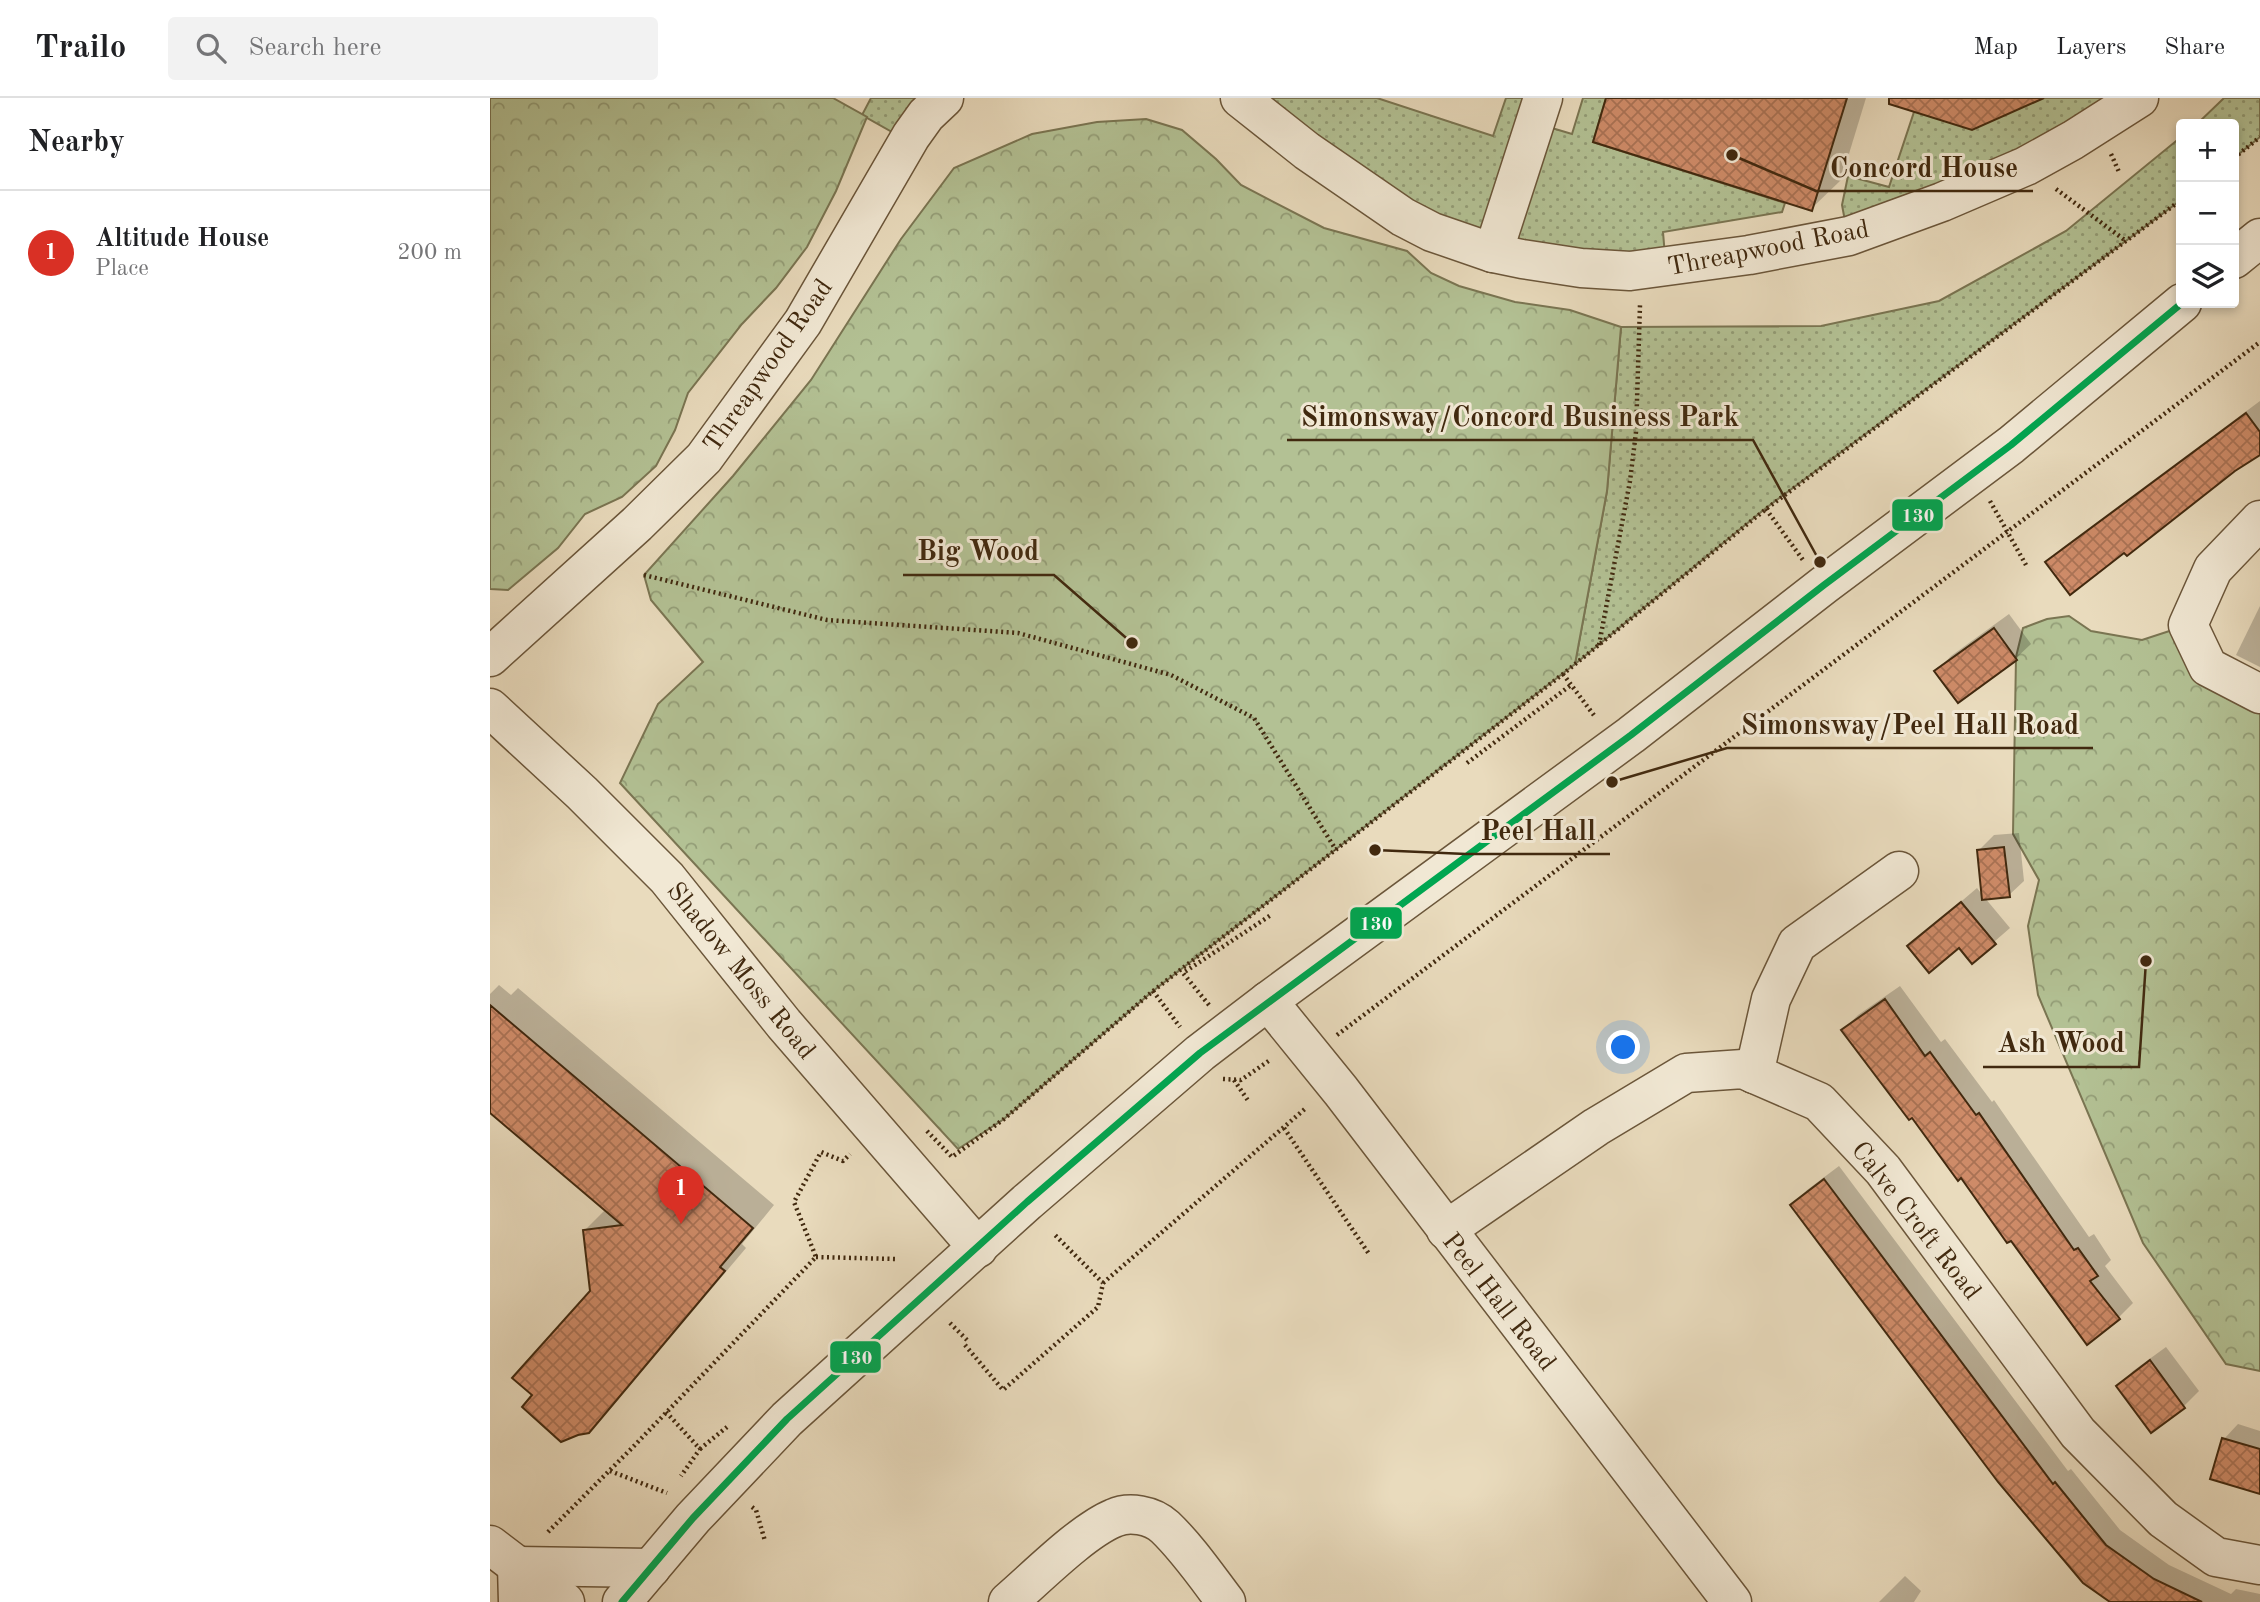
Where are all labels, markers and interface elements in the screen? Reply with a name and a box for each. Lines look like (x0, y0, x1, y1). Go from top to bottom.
search box (168, 17, 658, 80)
icon: search (192, 29, 230, 67)
text: Trailo (35, 32, 126, 65)
text: Search here (248, 35, 381, 61)
text: Map (1974, 36, 2018, 60)
text: Layers (2056, 36, 2126, 60)
text: Share (2164, 36, 2225, 60)
map controls (2176, 119, 2239, 308)
button: + (2176, 119, 2239, 182)
text: Nearby (28, 128, 125, 158)
callout: Concord House (1816, 142, 2033, 191)
text: Concord House (1830, 156, 2018, 184)
button: − (2176, 182, 2239, 245)
street label: Threapwood Road (1665, 217, 1871, 281)
text: Altitude House (95, 226, 269, 252)
text: 1 (44, 241, 58, 264)
text: 200 m (397, 241, 462, 264)
button: layers (2176, 245, 2239, 308)
text: Place (95, 257, 149, 280)
street label: Threapwood Road (699, 275, 838, 457)
callout: Simonsway/Concord Business Park (1287, 391, 1753, 440)
text: Simonsway/Concord Business Park (1301, 405, 1739, 433)
line badge: 130 (1891, 498, 1944, 532)
text: 130 (1901, 508, 1935, 527)
callout: Big Wood (903, 526, 1054, 575)
text: Big Wood (917, 539, 1039, 567)
callout: Simonsway/Peel Hall Road (1727, 699, 2093, 748)
text: Simonsway/Peel Hall Road (1741, 713, 2079, 741)
callout: Peel Hall (1466, 805, 1610, 854)
text: Peel Hall (1480, 819, 1596, 847)
street label: Shadow Moss Road (661, 878, 819, 1065)
line badge: 130 (1349, 906, 1403, 940)
text: 130 (1359, 916, 1393, 935)
callout: Ash Wood (1983, 1018, 2139, 1067)
your location (1606, 1030, 1640, 1064)
text: Ash Wood (1997, 1031, 2125, 1059)
street label: Calve Croft Road (1846, 1137, 1985, 1305)
pin: 1 (658, 1166, 704, 1224)
street label: Peel Hall Road (1437, 1228, 1560, 1376)
line badge: 130 (829, 1340, 882, 1374)
text: 130 (839, 1350, 873, 1369)

